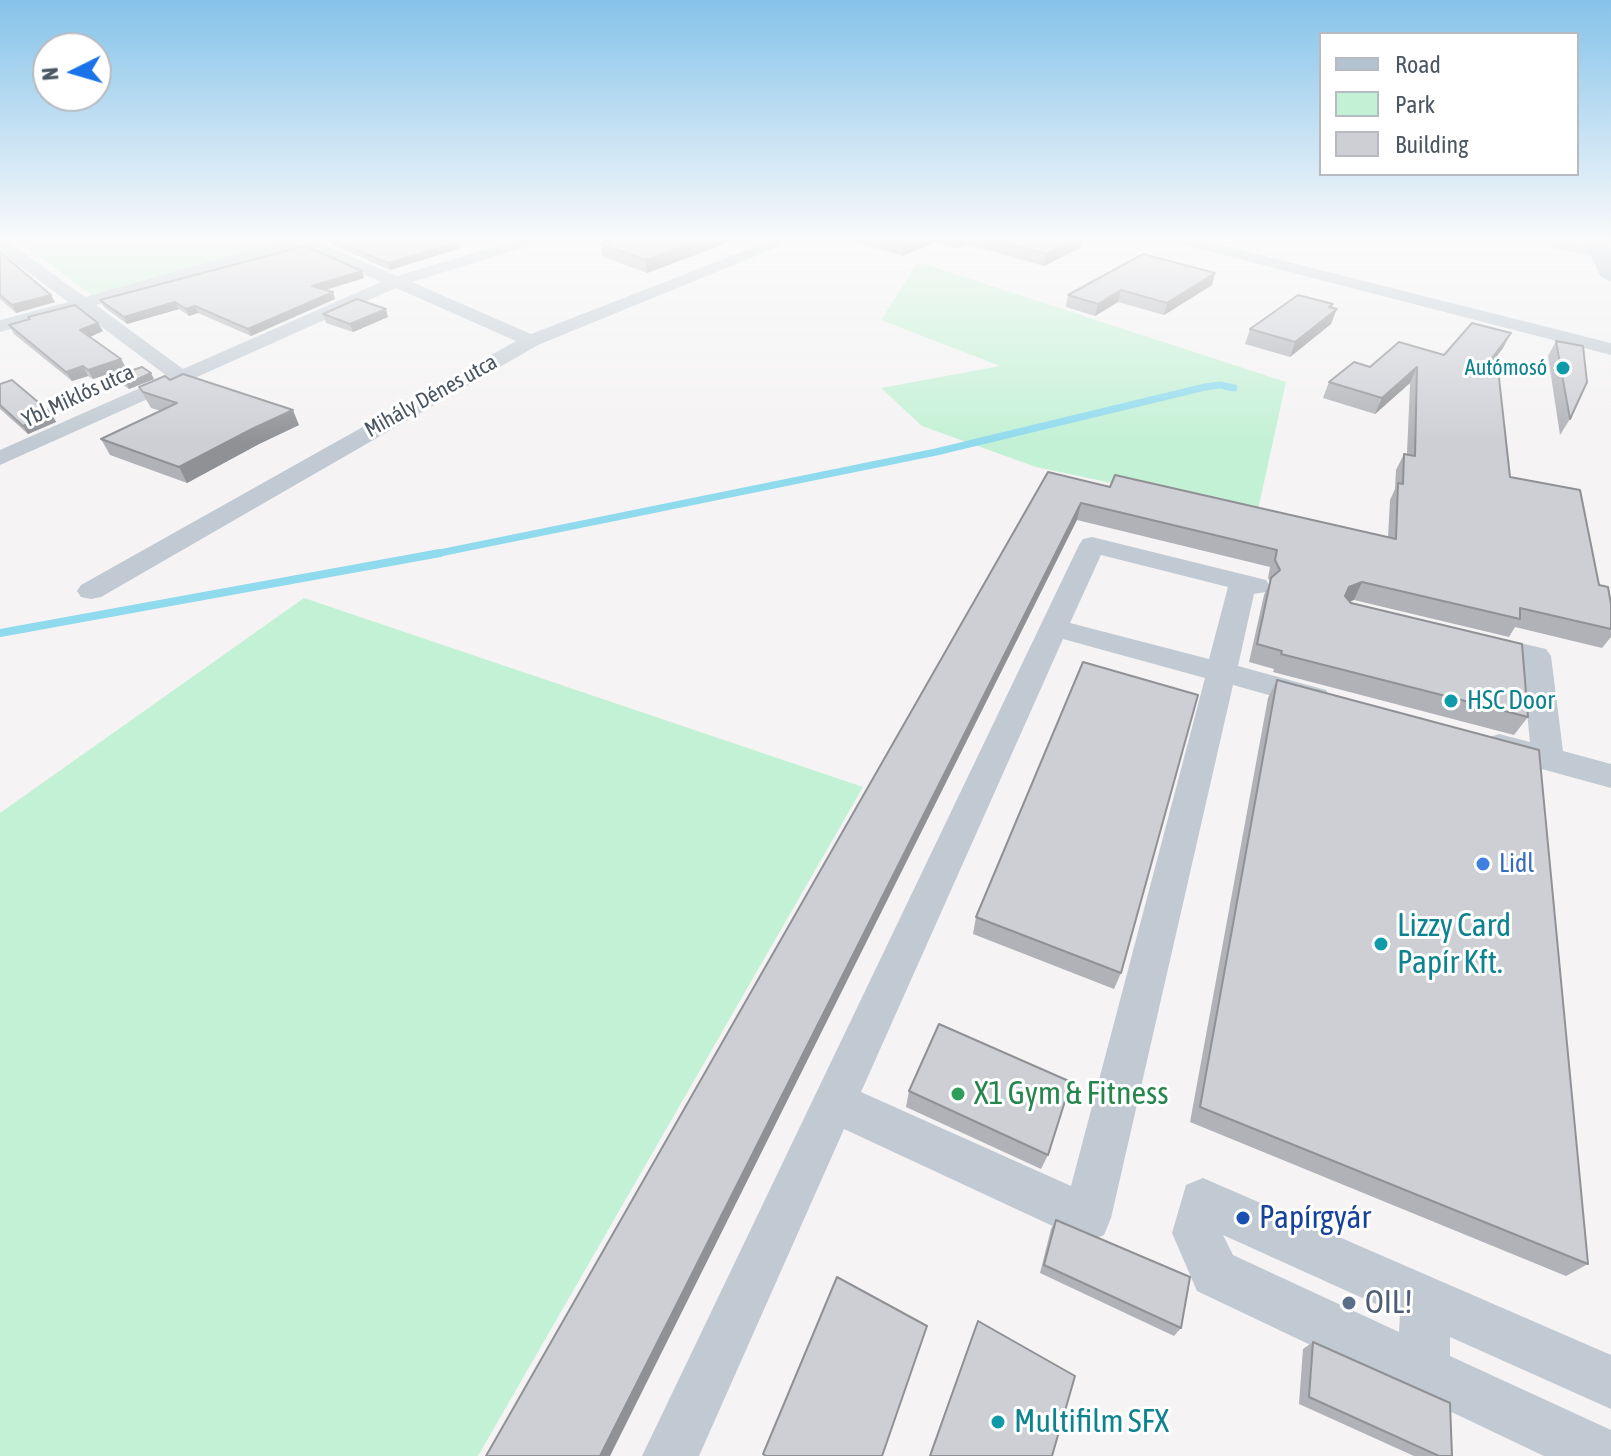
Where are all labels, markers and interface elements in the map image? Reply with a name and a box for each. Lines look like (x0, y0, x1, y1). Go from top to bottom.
north arrow (32, 32, 112, 112)
legend (1319, 32, 1579, 176)
text: Road (1395, 51, 1441, 78)
text: N (37, 66, 64, 82)
text: Park (1395, 91, 1435, 118)
text: Building (1395, 131, 1468, 158)
street label: Mihály Dénes utca (360, 349, 502, 443)
place label: Autómosó (1465, 355, 1547, 381)
street label: Ybl Miklós utca (18, 359, 138, 433)
marker: Autómosó (1554, 359, 1572, 377)
place label: HSC Door (1467, 685, 1555, 717)
marker: HSC Door (1442, 692, 1460, 710)
place label: Lidl (1499, 848, 1534, 880)
marker: Lidl (1474, 855, 1492, 873)
place label: Lizzy Card Papír Kft. (1397, 907, 1511, 982)
marker: Lizzy Card Papír Kft. (1372, 935, 1390, 953)
place label: X1 Gym & Fitness (974, 1075, 1169, 1113)
marker: X1 Gym & Fitness (949, 1085, 967, 1103)
place label: Papírgyár (1259, 1199, 1371, 1237)
marker: Papírgyár (1234, 1209, 1252, 1227)
place label: OIL! (1365, 1284, 1412, 1322)
marker: OIL! (1340, 1294, 1358, 1312)
place label: Multifilm SFX (1014, 1403, 1169, 1441)
marker: Multifilm SFX (989, 1413, 1007, 1431)

